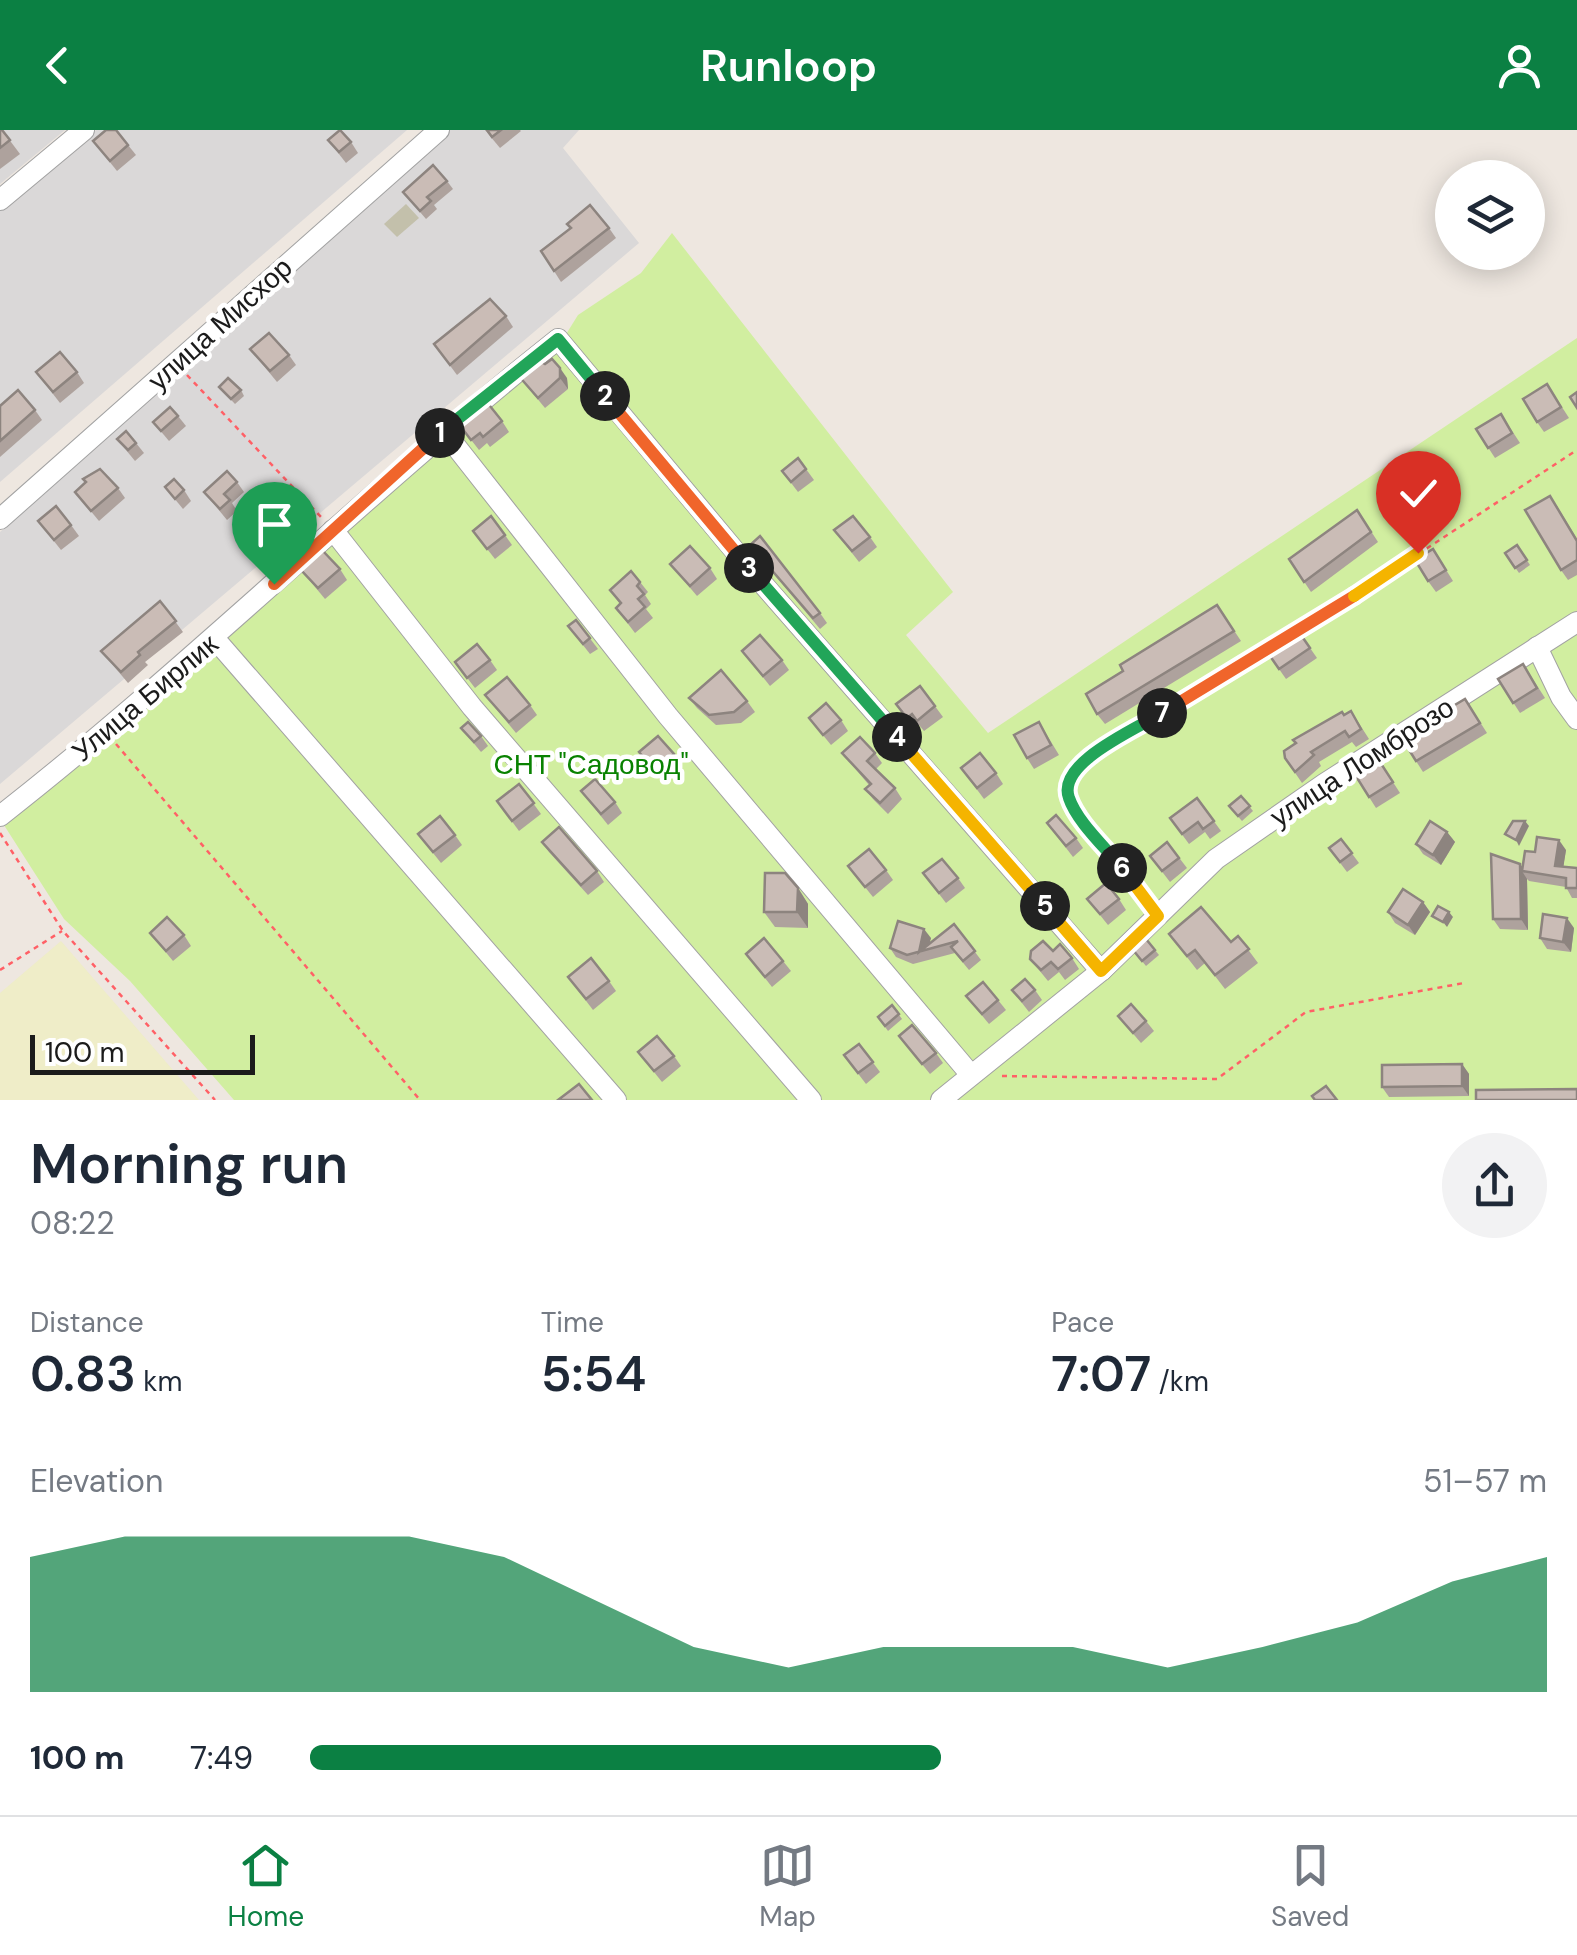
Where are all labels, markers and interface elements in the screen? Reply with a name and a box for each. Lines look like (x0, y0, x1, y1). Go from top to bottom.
text: Runloop (700, 36, 877, 95)
icon: back (30, 38, 85, 93)
icon: person (1492, 38, 1547, 93)
map controls (1435, 160, 1545, 270)
button: layers (1435, 160, 1545, 270)
street label: улица Мисхор (140, 249, 300, 399)
pin: 2 (580, 371, 630, 421)
text: 2 (597, 377, 613, 414)
pin: 1 (415, 408, 465, 458)
text: 1 (435, 414, 445, 451)
pin (1376, 451, 1461, 554)
icon: check (1391, 466, 1446, 521)
pin (232, 482, 317, 585)
icon: arrive (247, 497, 302, 552)
pin: 3 (724, 543, 774, 593)
text: 3 (741, 549, 757, 586)
street label: Улица Бирлик (64, 626, 226, 770)
pin: 7 (1137, 688, 1187, 738)
street label: улица Ломброзо (1263, 689, 1461, 835)
text: 7 (1154, 694, 1170, 731)
pin: 4 (872, 712, 922, 762)
text: 4 (888, 718, 906, 755)
park label: СНТ "Садовод" (493, 746, 689, 783)
pin: 6 (1097, 843, 1147, 893)
text: 6 (1113, 849, 1131, 886)
pin: 5 (1020, 881, 1070, 931)
text: 5 (1036, 887, 1054, 924)
scale bar (30, 1030, 255, 1074)
text: 100 m (45, 1034, 124, 1071)
text: Morning run (30, 1128, 348, 1200)
button: share (1442, 1133, 1547, 1238)
text: 08:22 (30, 1202, 115, 1244)
text: Distance (30, 1304, 144, 1341)
text: Time (541, 1304, 604, 1341)
text: Pace (1051, 1304, 1114, 1341)
text: 0.83 (30, 1341, 136, 1407)
text: 5:54 (541, 1341, 646, 1407)
text: 7:07 (1051, 1341, 1151, 1407)
text: km (136, 1363, 182, 1400)
text: /km (1151, 1363, 1209, 1400)
text: Elevation (30, 1460, 163, 1502)
text: 51–57 m (1423, 1460, 1547, 1502)
text: 100 m (30, 1737, 124, 1779)
text: 7:49 (190, 1737, 253, 1779)
tab: Home (228, 1838, 304, 1935)
tab: Map (759, 1838, 816, 1935)
tab: Saved (1271, 1838, 1349, 1935)

